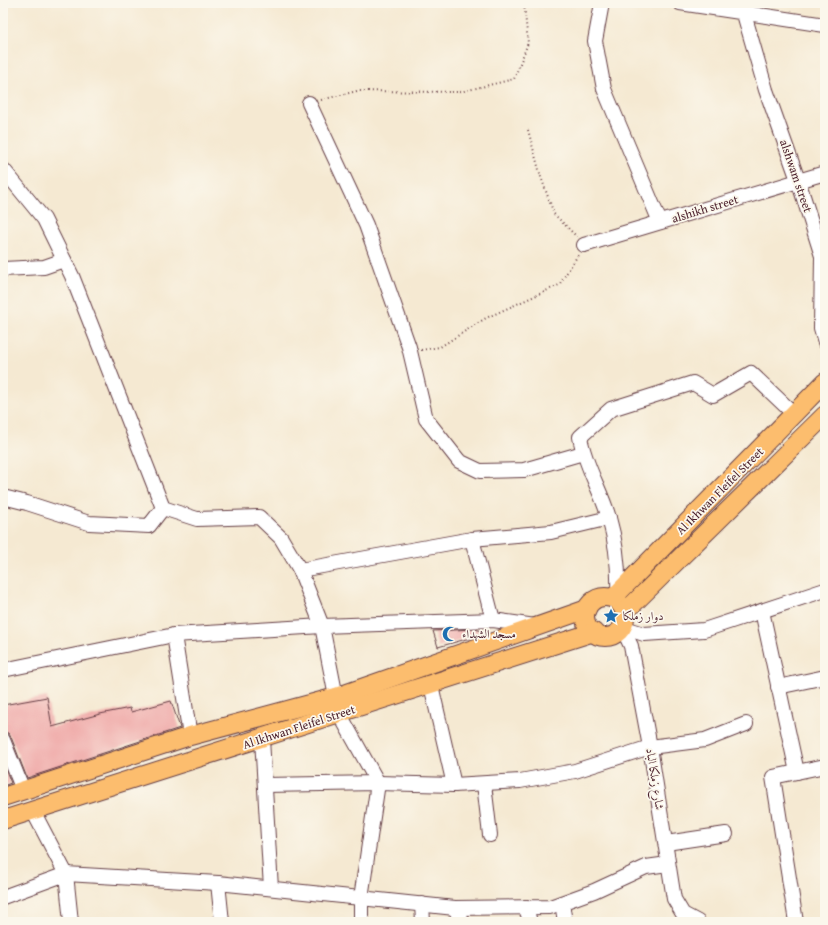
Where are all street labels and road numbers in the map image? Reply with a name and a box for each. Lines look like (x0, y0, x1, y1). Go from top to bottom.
street label: alshwam street (776, 137, 817, 215)
street label: alshikh street (670, 190, 741, 227)
street label: Al Ikhwan Fleifel Street (672, 443, 768, 538)
street label: Al Ikhwan Fleifel Street (240, 700, 358, 753)
street label: شارع زملكا الباد (639, 747, 669, 812)

